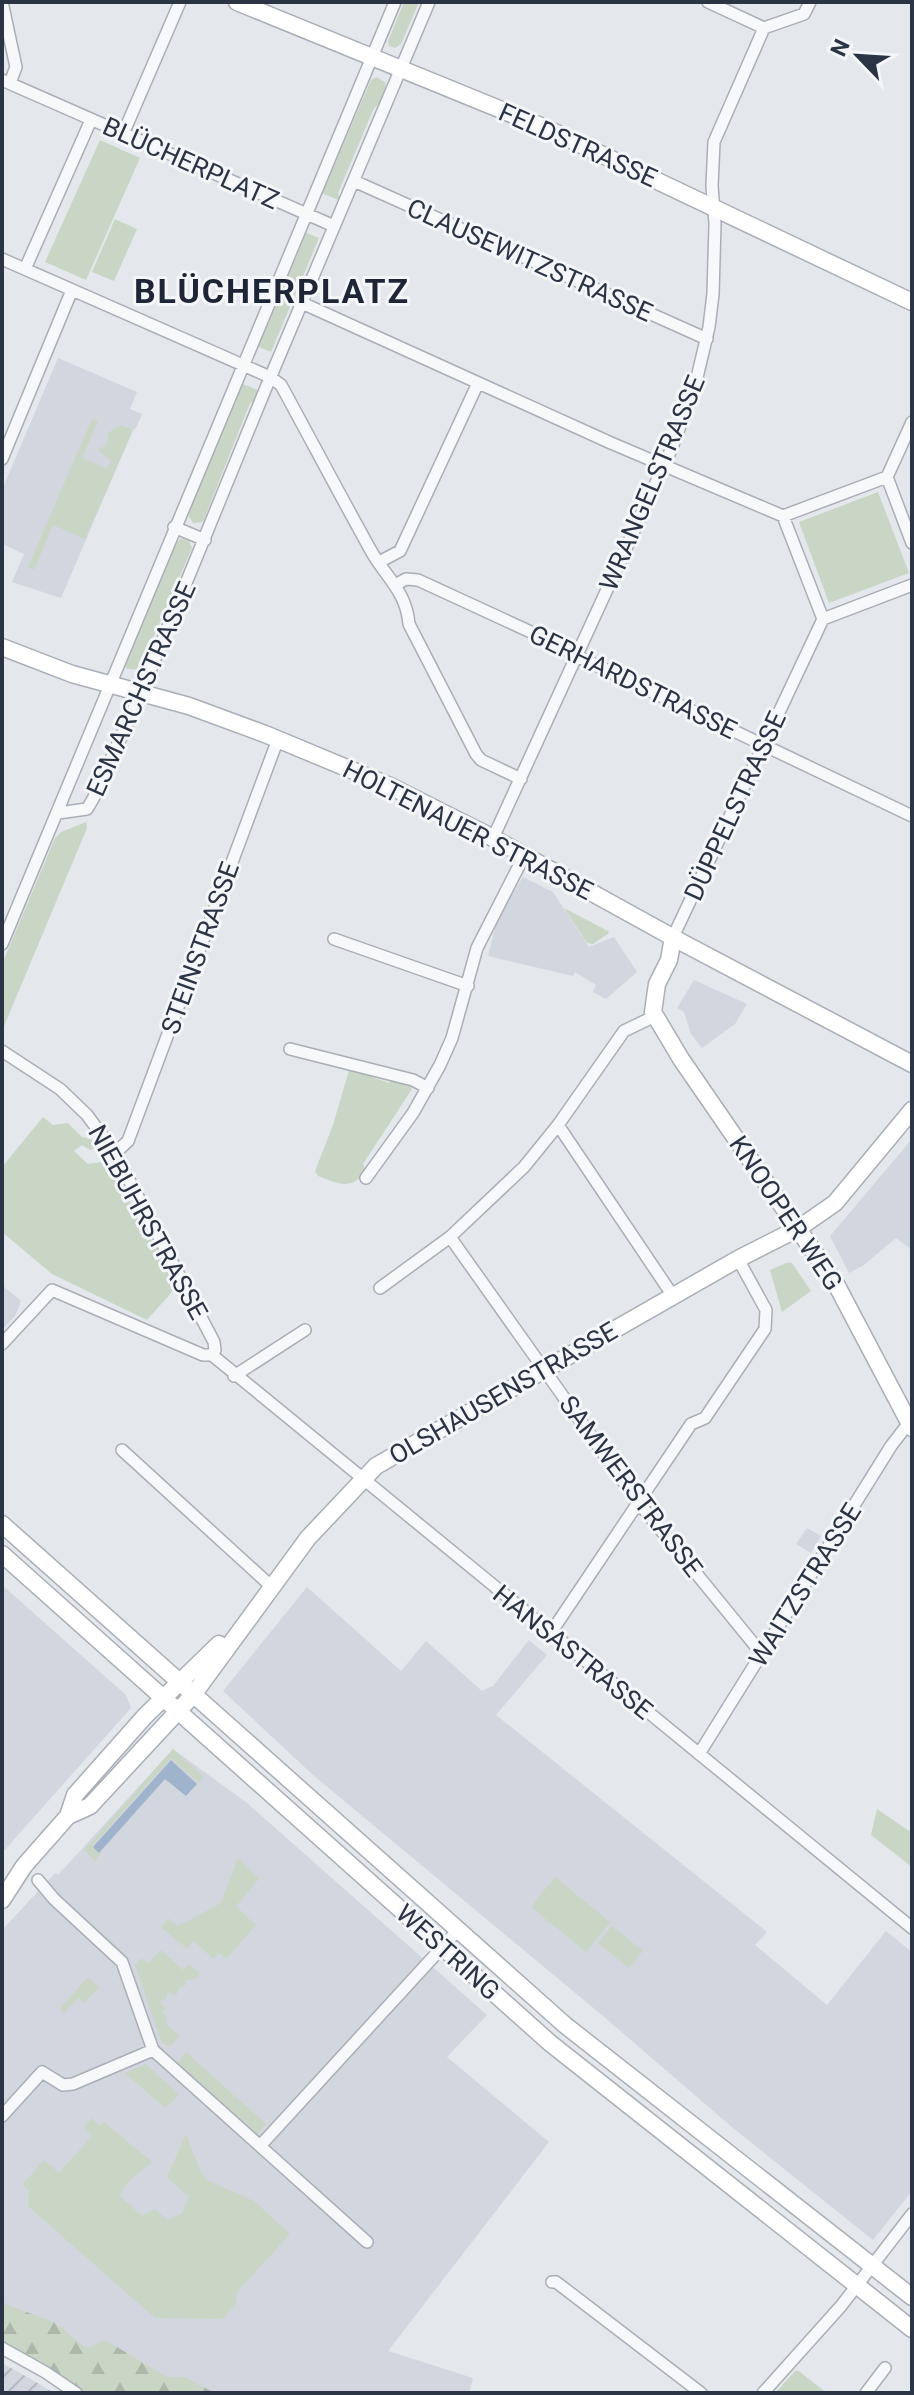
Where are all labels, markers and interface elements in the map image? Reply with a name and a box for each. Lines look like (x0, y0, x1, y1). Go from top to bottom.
north arrow (818, 16, 898, 96)
text: N (826, 35, 855, 60)
street label: FELDSTRASSE (494, 97, 662, 193)
street label: BLÜCHERPLATZ (98, 111, 284, 215)
street label: CLAUSEWITZSTRASSE (403, 192, 657, 328)
district label: BLÜCHERPLATZ (134, 271, 410, 311)
street label: WRANGELSTRASSE (593, 371, 711, 595)
street label: ESMARCHSTRASSE (80, 577, 202, 801)
street label: GERHARDSTRASSE (524, 619, 742, 745)
street label: DÜPPELSTRASSE (678, 707, 792, 905)
street label: HOLTENAUER STRASSE (338, 754, 598, 906)
street label: STEINSTRASSE (155, 858, 245, 1038)
street label: NIEBUHRSTRASSE (82, 1120, 214, 1324)
street label: KNOOPER WEG (723, 1130, 849, 1296)
street label: OLSHAUSENSTRASSE (384, 1315, 622, 1471)
street label: SAMWERSTRASSE (553, 1390, 709, 1582)
street label: WAITZSTRASSE (743, 1498, 867, 1672)
street label: HANSASTRASSE (487, 1579, 659, 1725)
street label: WESTRING (390, 1898, 506, 2006)

